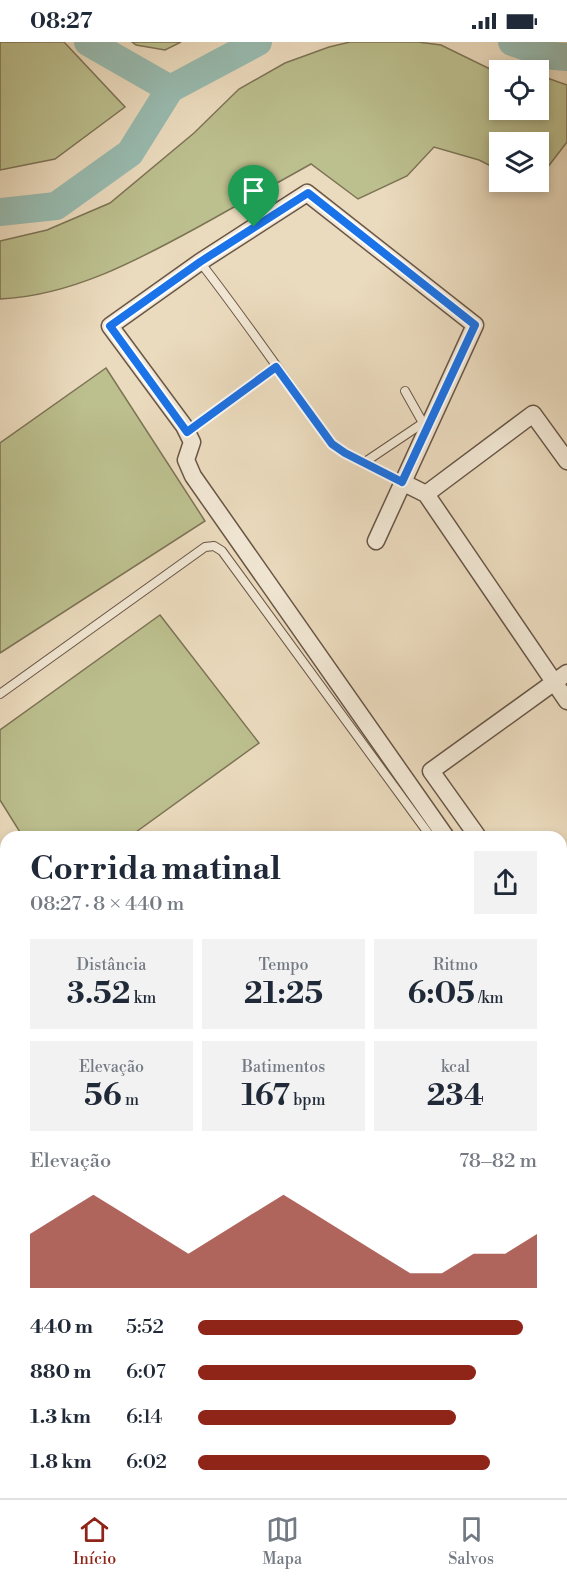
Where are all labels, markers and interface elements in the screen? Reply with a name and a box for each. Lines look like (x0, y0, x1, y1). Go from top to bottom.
text: 08:27 (30, 8, 93, 35)
map controls (489, 60, 549, 192)
button: locate (489, 60, 549, 120)
button: layers (489, 132, 549, 192)
pin (228, 165, 279, 227)
icon: arrive (237, 174, 270, 207)
text: Corrida matinal (30, 849, 281, 890)
button: share (474, 851, 537, 914)
text: 08:27 · 8 × 440 m (30, 892, 184, 917)
text: Distância (77, 955, 146, 975)
text: Tempo (258, 955, 309, 975)
text: Ritmo (433, 955, 478, 975)
text: 3.52 (67, 975, 130, 1013)
text: 21:25 (244, 975, 323, 1013)
text: 6:05 (407, 975, 475, 1013)
text: km (130, 988, 156, 1008)
text: /km (475, 988, 504, 1008)
text: Elevação (79, 1057, 144, 1077)
text: Batimentos (242, 1057, 325, 1077)
text: kcal (441, 1057, 470, 1077)
text: 56 (84, 1077, 122, 1115)
text: 167 (241, 1077, 290, 1115)
text: 234 (427, 1077, 484, 1115)
text: m (122, 1090, 139, 1110)
text: bpm (290, 1090, 326, 1110)
text: Elevação (30, 1149, 111, 1174)
text: 78–82 m (459, 1149, 537, 1174)
text: 440 m (30, 1315, 93, 1340)
text: 5:52 (126, 1315, 164, 1340)
text: 880 m (30, 1360, 91, 1385)
text: 6:07 (126, 1360, 166, 1385)
text: 1.3 km (30, 1405, 91, 1430)
text: 6:14 (126, 1405, 162, 1430)
text: 1.8 km (30, 1450, 92, 1475)
text: 6:02 (126, 1450, 167, 1475)
tab: Início (73, 1513, 116, 1569)
tab: Mapa (262, 1513, 302, 1569)
tab: Salvos (448, 1513, 494, 1569)

